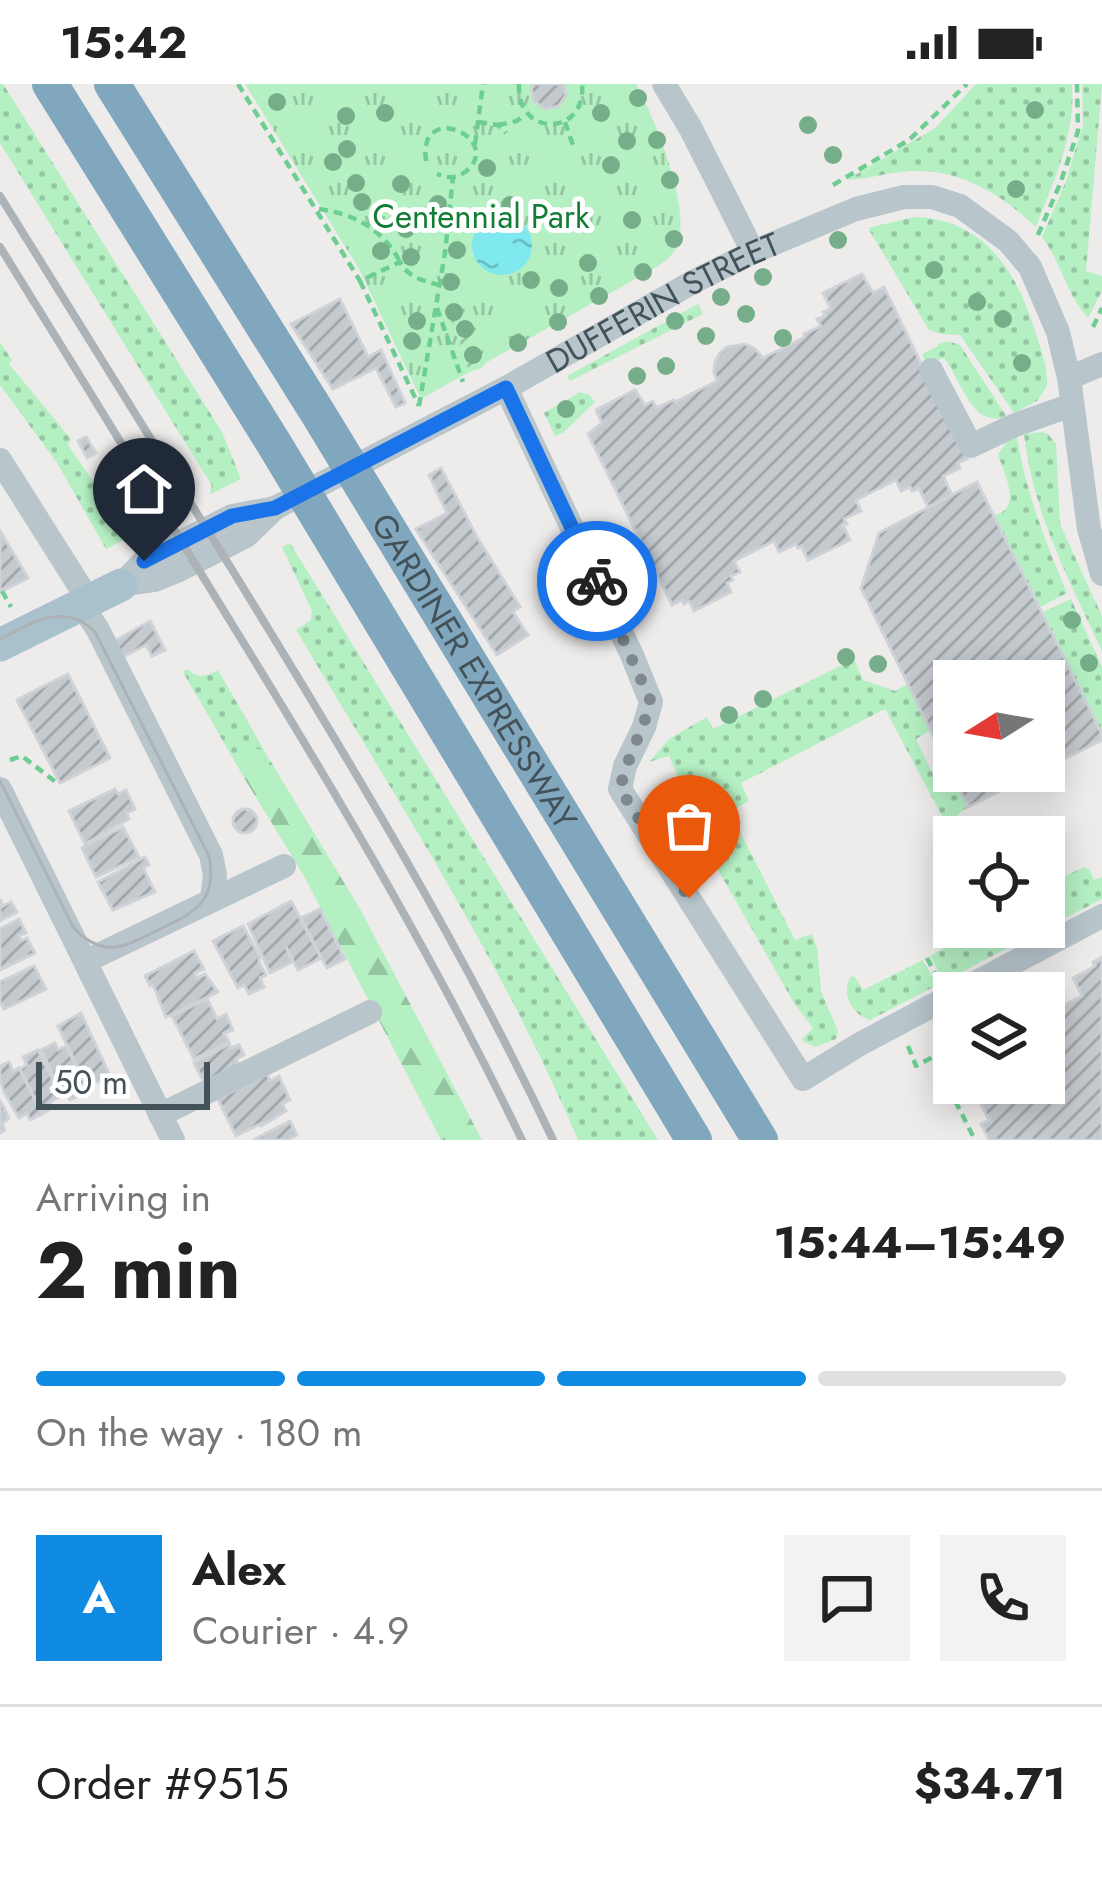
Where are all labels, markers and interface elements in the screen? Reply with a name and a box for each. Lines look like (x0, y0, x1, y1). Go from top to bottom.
text: 15:42 (60, 10, 187, 75)
park label: Centennial Park (372, 193, 590, 240)
street label: DUFFERIN STREET (537, 220, 787, 384)
pin (93, 438, 195, 561)
icon: home (111, 456, 177, 522)
street label: GARDINER EXPRESSWAY (360, 504, 589, 838)
courier (537, 521, 657, 641)
icon: bike (564, 548, 630, 614)
north arrow (933, 660, 1065, 792)
map controls (933, 660, 1065, 1104)
pin (638, 775, 740, 898)
icon: bag (656, 793, 722, 859)
button: locate (933, 816, 1065, 948)
button: layers (933, 972, 1065, 1104)
scale bar (36, 1056, 210, 1109)
text: 50 m (54, 1059, 128, 1106)
text: Arriving in (36, 1169, 211, 1226)
text: 15:44–15:49 (774, 1210, 1066, 1275)
text: 2 min (36, 1215, 241, 1327)
text: On the way · 180 m (36, 1404, 362, 1461)
button: chat (784, 1535, 910, 1661)
button: phone (940, 1535, 1066, 1661)
text: Alex (192, 1537, 286, 1602)
text: A (82, 1565, 116, 1630)
text: Courier · 4.9 (192, 1602, 409, 1659)
text: Order #9515 (36, 1751, 289, 1816)
text: $34.71 (914, 1751, 1066, 1816)

